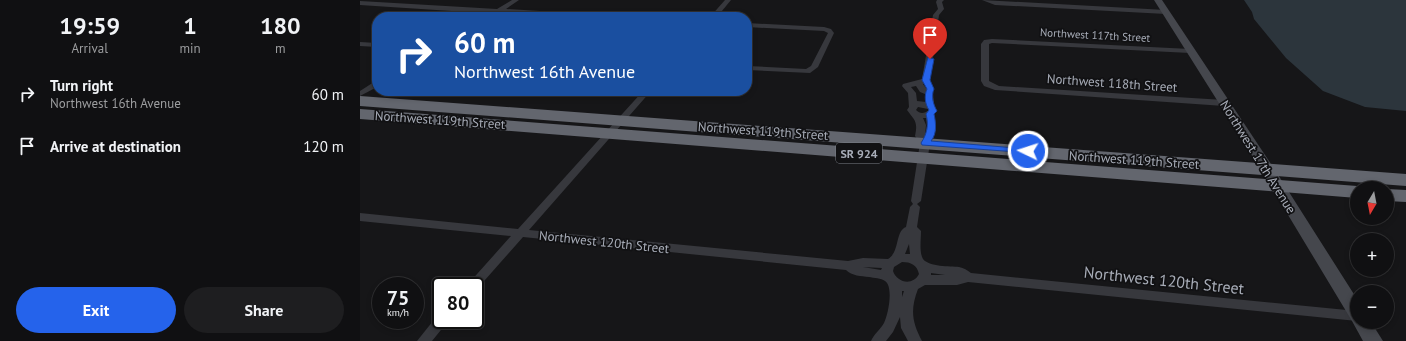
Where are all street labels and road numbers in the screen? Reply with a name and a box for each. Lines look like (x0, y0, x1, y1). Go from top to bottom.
street label: Northwest 117th Street (1039, 25, 1151, 45)
street label: Northwest 118th Street (1046, 70, 1178, 96)
street label: Northwest 17th Avenue (1216, 97, 1300, 217)
street label: Northwest 119th Street (374, 107, 506, 133)
street label: Northwest 119th Street (697, 118, 829, 144)
road number: SR 924 (836, 143, 882, 163)
street label: Northwest 119th Street (1068, 147, 1200, 173)
street label: Northwest 120th Street (538, 227, 671, 257)
street label: Northwest 120th Street (1083, 262, 1246, 298)

